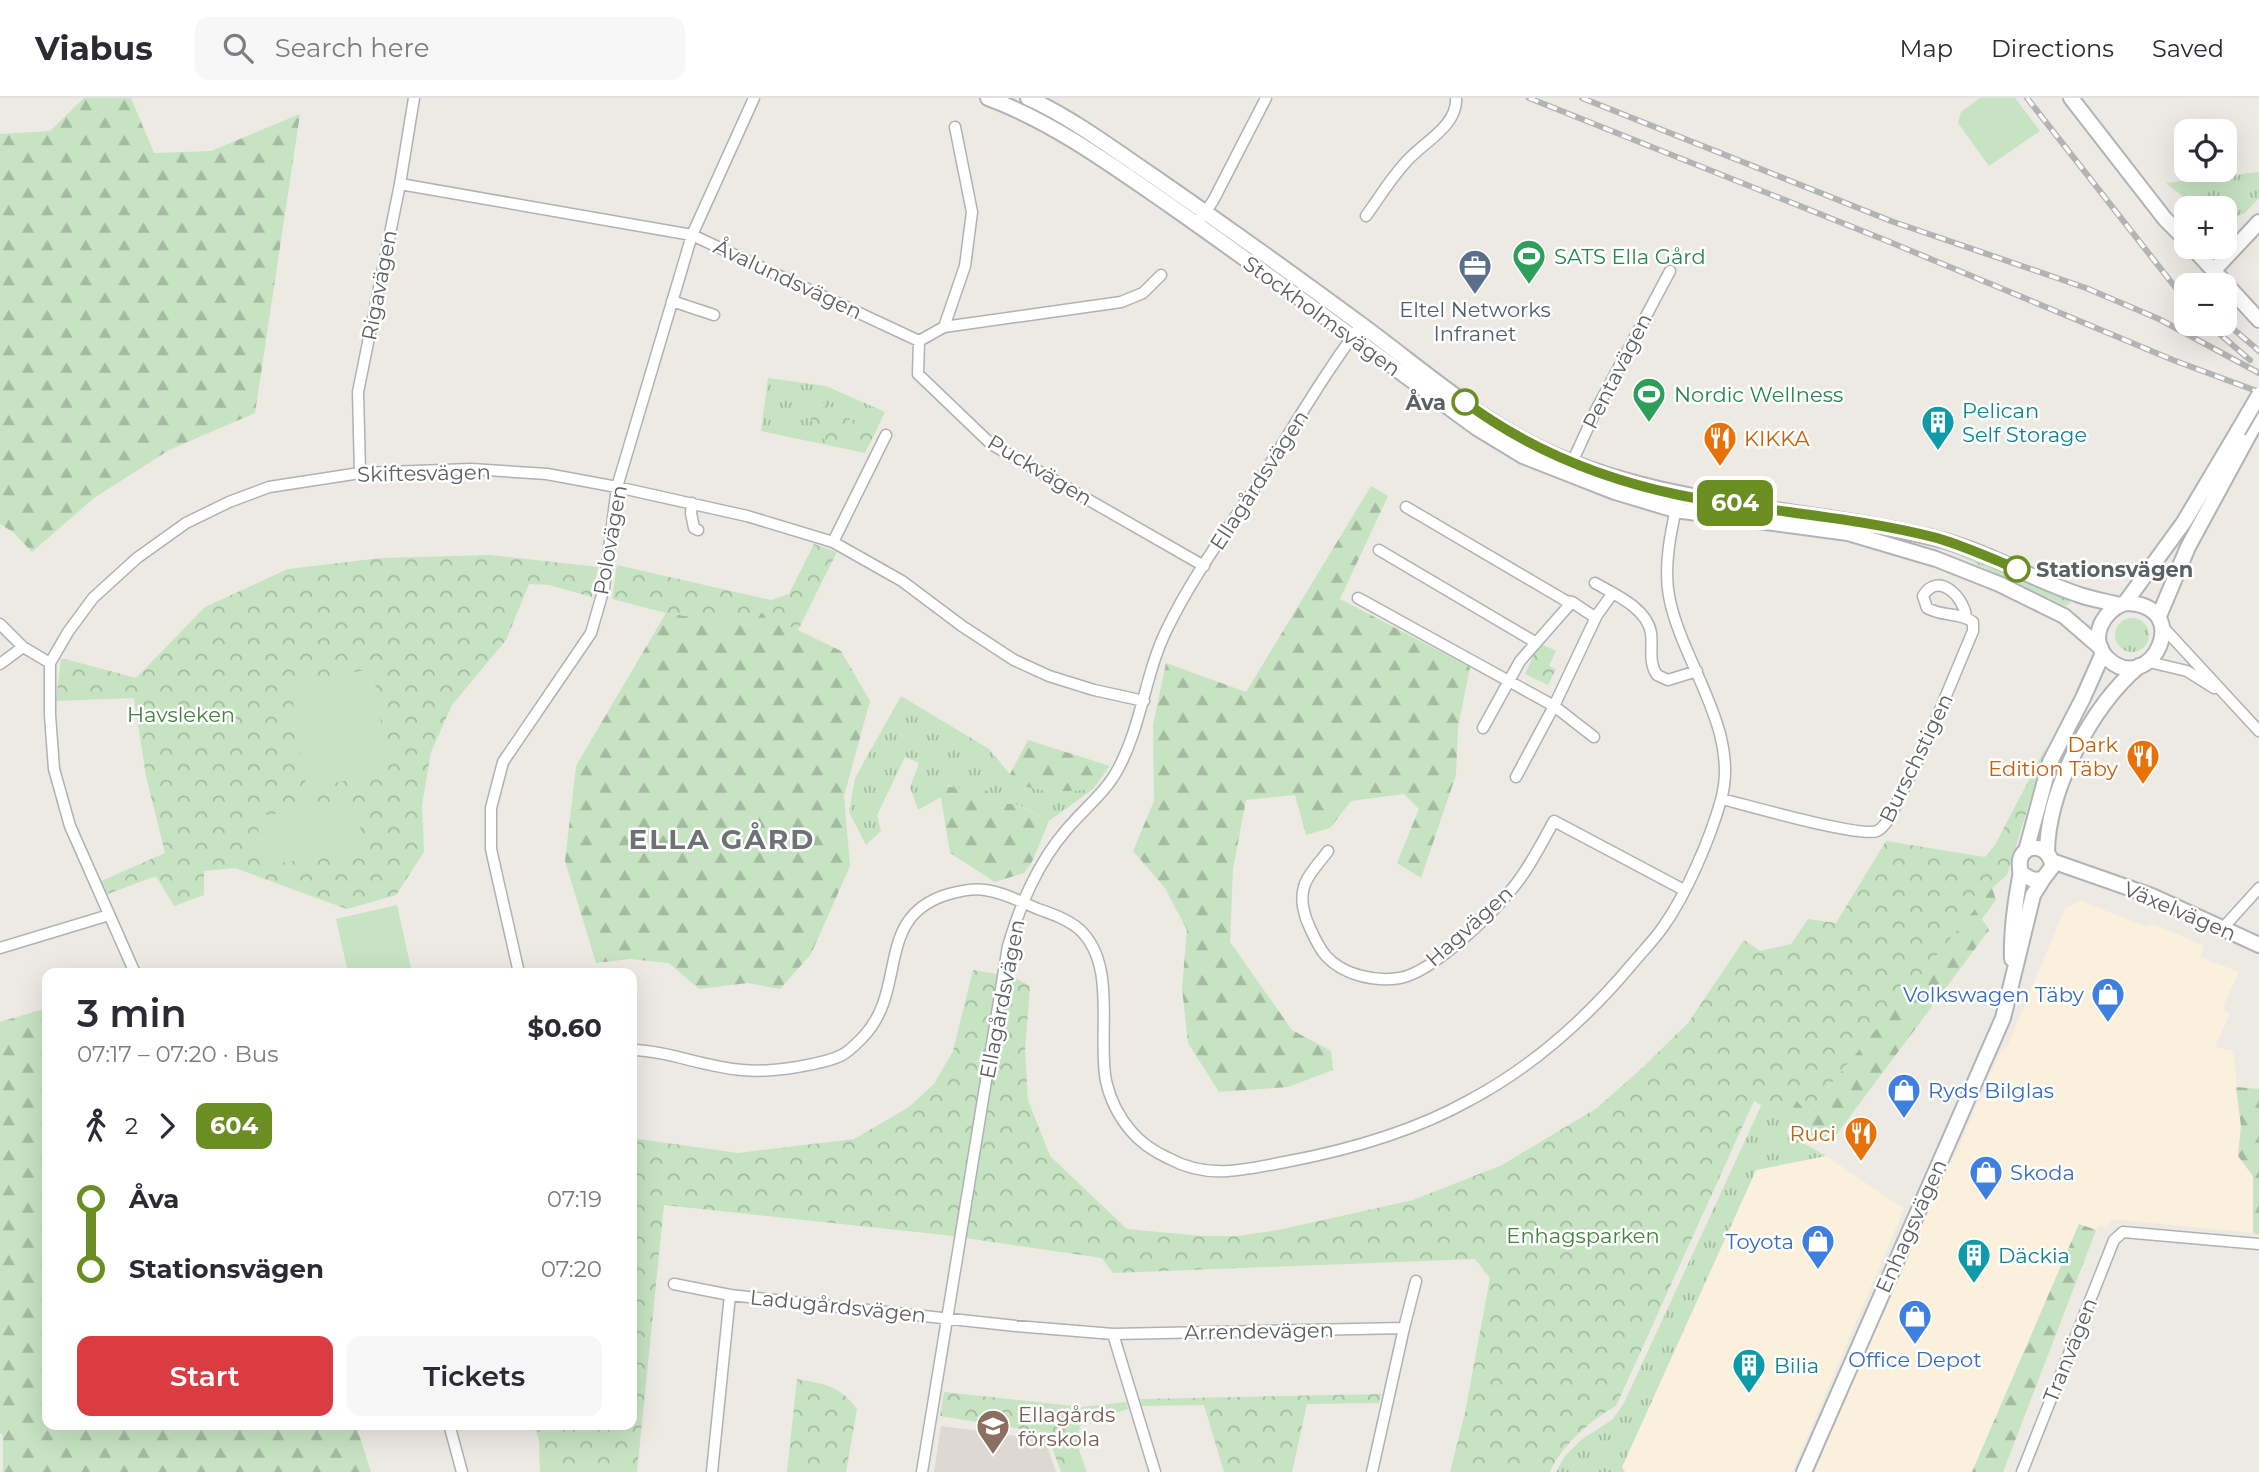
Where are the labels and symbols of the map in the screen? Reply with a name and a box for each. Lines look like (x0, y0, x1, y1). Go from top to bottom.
street label: Rigavägen (356, 228, 402, 342)
street label: Åvalundsvägen (710, 234, 866, 324)
sports icon: SATS Ella Gård (1510, 237, 1548, 286)
place label: SATS Ella Gård (1554, 244, 1706, 269)
office icon: Eltel Networks Infranet (1456, 247, 1494, 296)
street label: Stockholmsvägen (1238, 251, 1406, 381)
place label: Eltel Networks Infranet (1399, 297, 1551, 346)
street label: Pentavägen (1577, 309, 1657, 433)
sports icon: Nordic Wellness (1630, 375, 1668, 424)
place label: Nordic Wellness (1674, 382, 1843, 407)
place label: Åva (1404, 388, 1446, 415)
marker: Åva (1452, 389, 1478, 415)
place label: Pelican Self Storage (1962, 398, 2087, 447)
building icon: Pelican Self Storage (1919, 403, 1957, 452)
street label: Ellagårdsvägen (1205, 405, 1313, 555)
restaurant icon: KIKKA (1701, 419, 1739, 468)
place label: KIKKA (1744, 426, 1811, 451)
street label: Puckvägen (983, 429, 1097, 511)
street label: Skiftesvägen (357, 459, 491, 487)
line badge: 604 (1695, 480, 1775, 526)
street label: Polovägen (588, 483, 632, 597)
marker: Stationsvägen (2004, 556, 2030, 582)
place label: Stationsvägen (2036, 557, 2193, 582)
street label: Burschstigen (1874, 690, 1958, 826)
park label: Havsleken (127, 702, 235, 727)
place label: Dark Edition Täby (1988, 732, 2119, 781)
restaurant icon: Dark Edition Täby (2124, 737, 2162, 786)
district label: ELLA GÅRD (629, 822, 815, 856)
street label: Växelvägen (2120, 876, 2240, 946)
street label: Hagvägen (1420, 880, 1518, 972)
street label: Ellagårdsvägen (974, 917, 1030, 1081)
shop icon: Volkswagen Täby (2089, 975, 2127, 1024)
place label: Volkswagen Täby (1903, 982, 2085, 1007)
shop icon: Ryds Bilglas (1885, 1071, 1923, 1120)
place label: Ryds Bilglas (1928, 1078, 2054, 1103)
restaurant icon: Ruci (1842, 1114, 1880, 1163)
place label: Ruci (1789, 1121, 1836, 1146)
shop icon: Skoda (1967, 1153, 2005, 1202)
street label: Enhagsvägen (1870, 1155, 1952, 1297)
place label: Skoda (2010, 1160, 2075, 1185)
shop icon: Toyota (1799, 1222, 1837, 1271)
park label: Enhagsparken (1506, 1223, 1660, 1248)
place label: Toyota (1726, 1229, 1794, 1254)
building icon: Däckia (1955, 1236, 1993, 1285)
place label: Däckia (1998, 1243, 2070, 1268)
street label: Ladugårdsvägen (749, 1284, 927, 1328)
street label: Tranvägen (2038, 1294, 2102, 1406)
shop icon: Office Depot (1896, 1297, 1934, 1346)
street label: Arrendevägen (1184, 1317, 1334, 1345)
building icon: Bilia (1730, 1346, 1768, 1395)
place label: Office Depot (1848, 1347, 1982, 1372)
place label: Bilia (1774, 1353, 1819, 1378)
place label: Ellagårds förskola (1018, 1402, 1115, 1451)
school or university icon: Ellagårds förskola (974, 1407, 1012, 1456)

